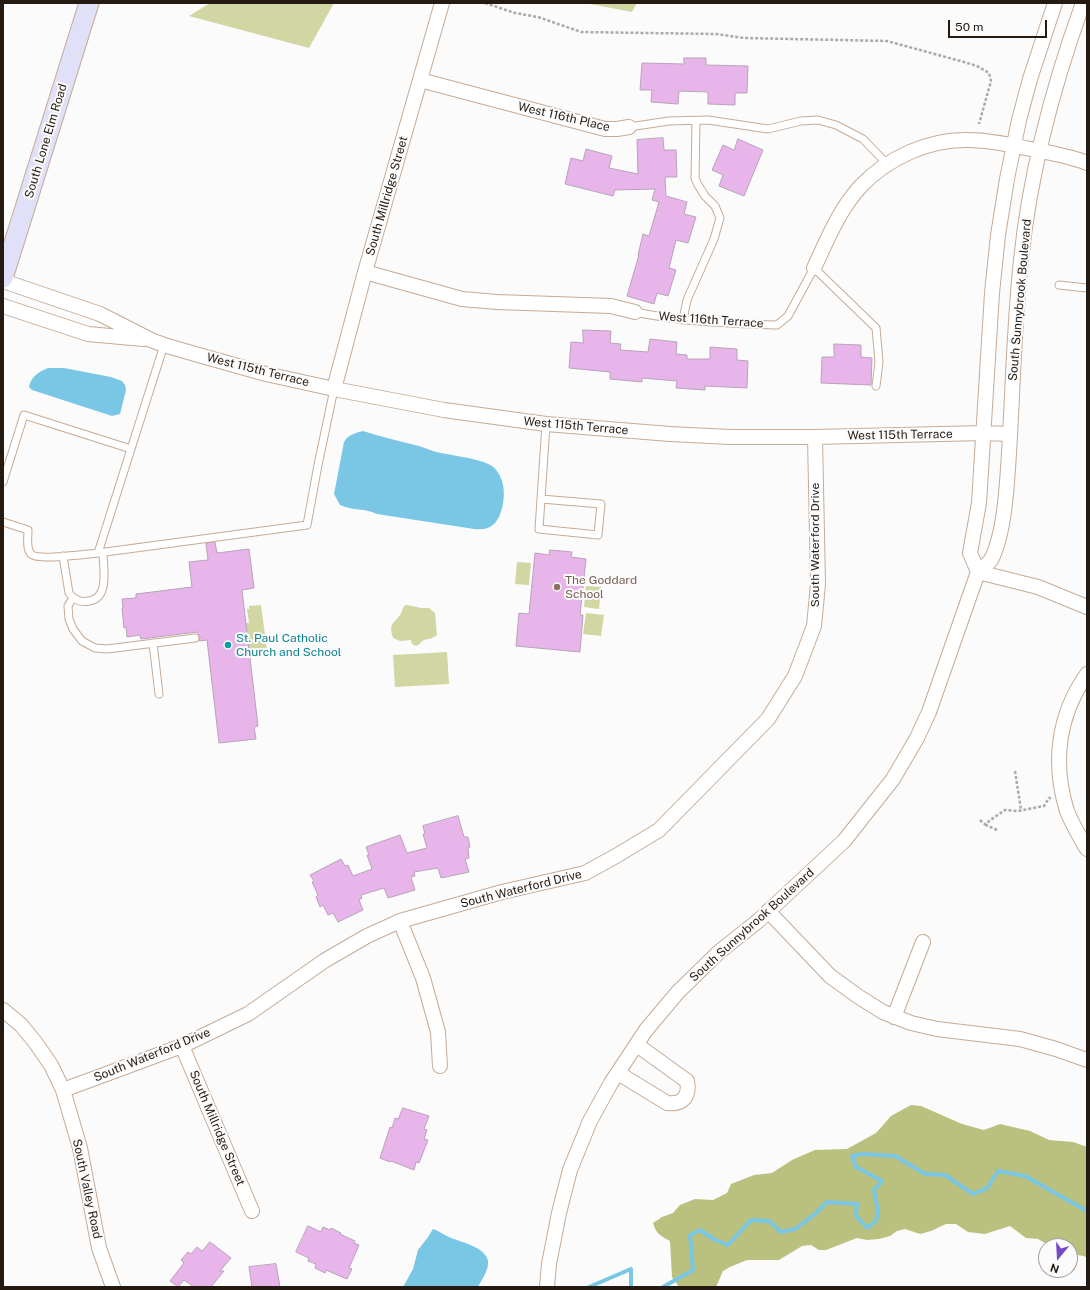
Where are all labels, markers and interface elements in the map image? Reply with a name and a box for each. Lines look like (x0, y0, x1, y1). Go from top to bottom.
scale bar (950, 12, 1049, 38)
text: 50 m (955, 20, 983, 34)
street label: South Lone Elm Road (22, 82, 70, 200)
street label: West 116th Place (517, 99, 611, 135)
street label: South Millridge Street (363, 135, 411, 257)
street label: South Sunnybrook Boulevard (1006, 218, 1034, 382)
street label: West 116th Terrace (658, 309, 764, 331)
street label: West 115th Terrace (205, 350, 311, 390)
street label: West 115th Terrace (523, 414, 629, 438)
street label: West 115th Terrace (847, 427, 953, 443)
street label: South Waterford Drive (808, 483, 822, 607)
place label: The Goddard School (565, 573, 637, 601)
marker: The Goddard School (552, 582, 562, 592)
place label: St. Paul Catholic Church and School (236, 631, 341, 659)
marker: St. Paul Catholic Church and School (223, 640, 233, 650)
street label: South Sunnybrook Boulevard (687, 865, 817, 985)
street label: South Waterford Drive (459, 867, 583, 911)
street label: South Waterford Drive (92, 1025, 212, 1085)
street label: South Millridge Street (186, 1068, 248, 1188)
street label: South Valley Road (69, 1138, 105, 1240)
north arrow (1038, 1238, 1078, 1278)
text: N (1049, 1261, 1061, 1276)

